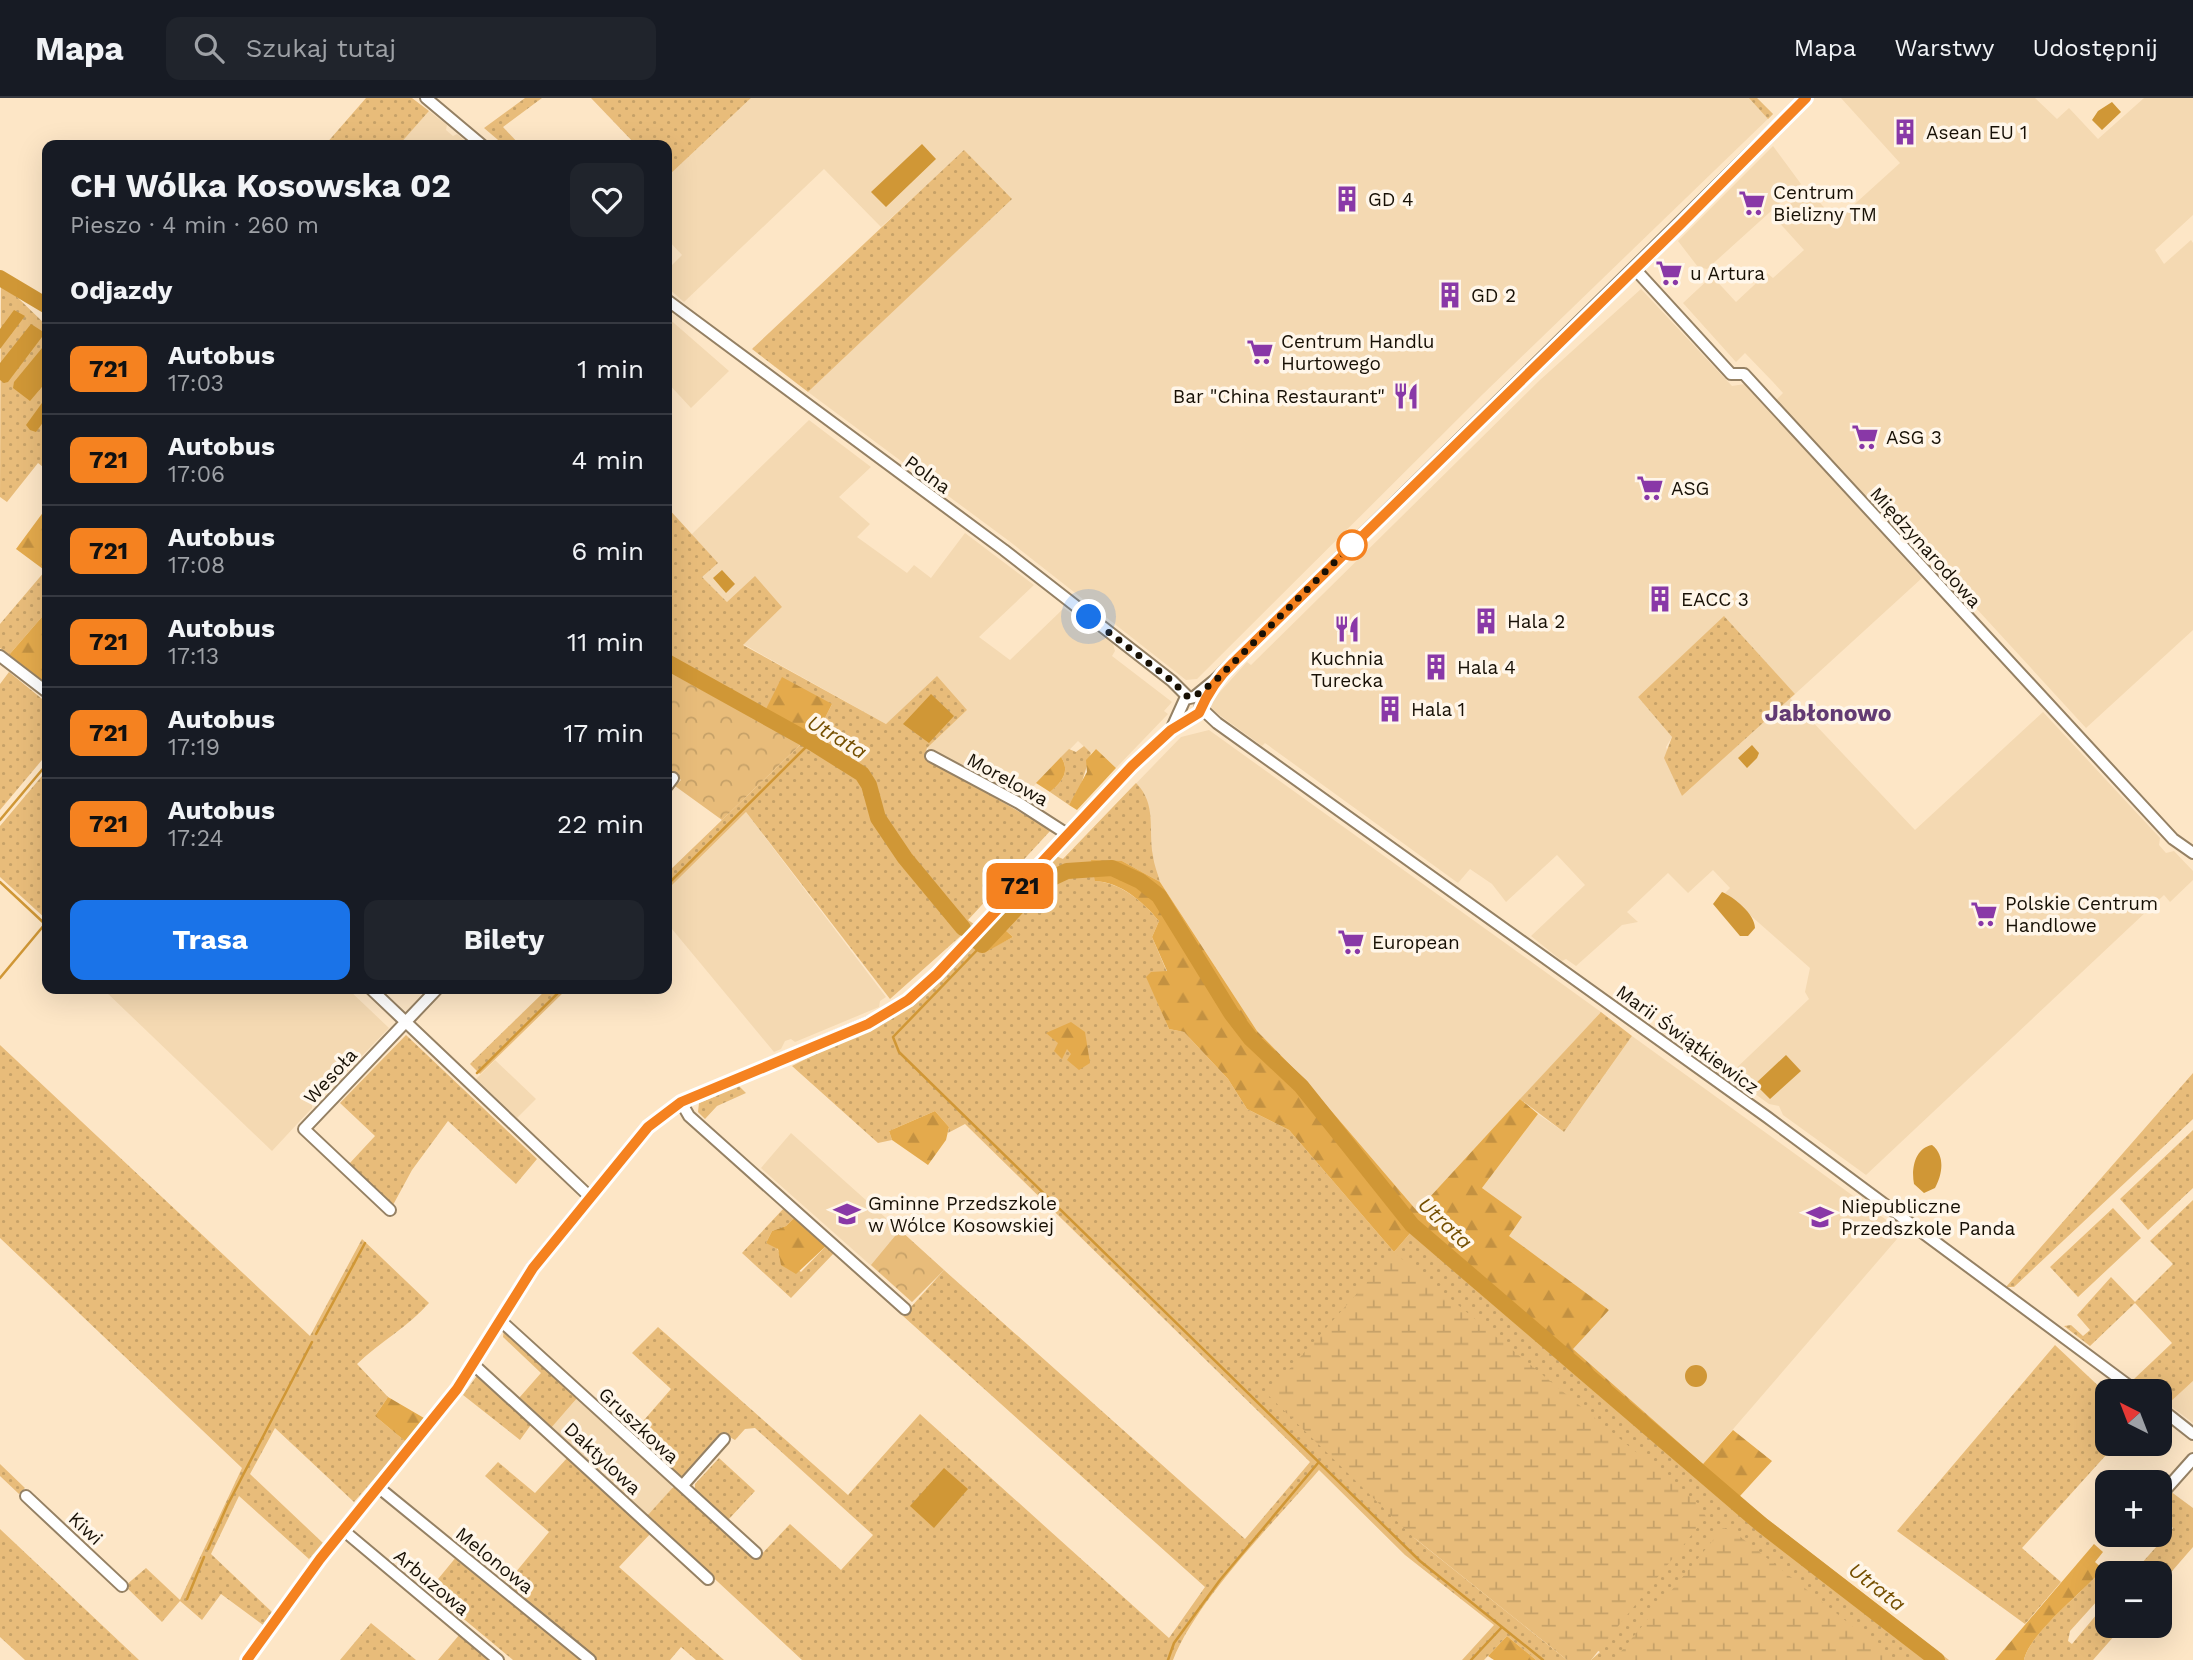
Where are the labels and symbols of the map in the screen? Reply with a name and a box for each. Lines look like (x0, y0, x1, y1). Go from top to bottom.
building icon: Asean EU 1 (1890, 117, 1920, 147)
place label: Asean EU 1 (1926, 121, 2028, 144)
place label: Centrum Bielizny TM (1773, 181, 1877, 226)
building icon: GD 4 (1332, 184, 1362, 214)
place label: GD 4 (1368, 188, 1414, 211)
supermarket icon: Centrum Bielizny TM (1737, 188, 1767, 218)
supermarket icon: u Artura (1654, 258, 1684, 288)
place label: u Artura (1690, 262, 1765, 285)
building icon: GD 2 (1435, 280, 1465, 310)
place label: GD 2 (1471, 284, 1516, 307)
place label: Centrum Handlu Hurtowego (1281, 330, 1434, 375)
supermarket icon: Centrum Handlu Hurtowego (1245, 337, 1275, 367)
restaurant icon: Bar "China Restaurant" (1391, 381, 1421, 411)
place label: Bar "China Restaurant" (1173, 385, 1385, 408)
supermarket icon: ASG 3 (1850, 422, 1880, 452)
place label: ASG 3 (1886, 426, 1942, 449)
street label: Polna (900, 450, 955, 499)
supermarket icon: ASG (1635, 473, 1665, 503)
place label: ASG (1671, 477, 1709, 500)
street label: Międzynarodowa (1865, 482, 1986, 613)
unlabelled marker (1337, 530, 1367, 560)
building icon: EACC 3 (1645, 584, 1675, 614)
place label: EACC 3 (1681, 588, 1749, 611)
your location (1071, 599, 1106, 634)
building icon: Hala 2 (1471, 606, 1501, 636)
place label: Hala 2 (1507, 610, 1565, 633)
restaurant icon: Kuchnia Turecka (1332, 614, 1362, 644)
place label: Kuchnia Turecka (1310, 647, 1384, 692)
building icon: Hala 4 (1421, 652, 1451, 682)
place label: Hala 4 (1457, 656, 1516, 679)
building icon: Hala 1 (1375, 694, 1405, 724)
place label: Hala 1 (1411, 698, 1465, 721)
district label: Jabłonowo (1765, 700, 1891, 727)
water label: Utrata (803, 709, 872, 764)
street label: Morelowa (963, 748, 1053, 811)
line badge: 721 (980, 863, 1060, 909)
place label: Polskie Centrum Handlowe (2005, 892, 2158, 937)
supermarket icon: Polskie Centrum Handlowe (1969, 899, 1999, 929)
supermarket icon: European (1336, 927, 1366, 957)
place label: European (1372, 931, 1460, 954)
street label: Marii Świątkiewicz (1612, 980, 1764, 1099)
street label: Wesoła (299, 1044, 362, 1109)
water label: Utrata (1413, 1191, 1478, 1254)
place label: Gminne Przedszkole w Wólce Kosowskiej (868, 1192, 1057, 1237)
place label: Niepubliczne Przedszkole Panda (1841, 1195, 2015, 1240)
school or university icon: Gminne Przedszkole w Wólce Kosowskiej (832, 1199, 862, 1229)
school or university icon: Niepubliczne Przedszkole Panda (1805, 1202, 1835, 1232)
north arrow (2095, 1379, 2172, 1456)
street label: Gruszkowa (594, 1382, 684, 1468)
street label: Daktylowa (560, 1417, 646, 1500)
street label: Kiwi (64, 1507, 108, 1550)
street label: Melonowa (451, 1522, 538, 1599)
street label: Arbuzowa (389, 1544, 474, 1621)
water label: Utrata (1844, 1557, 1911, 1617)

